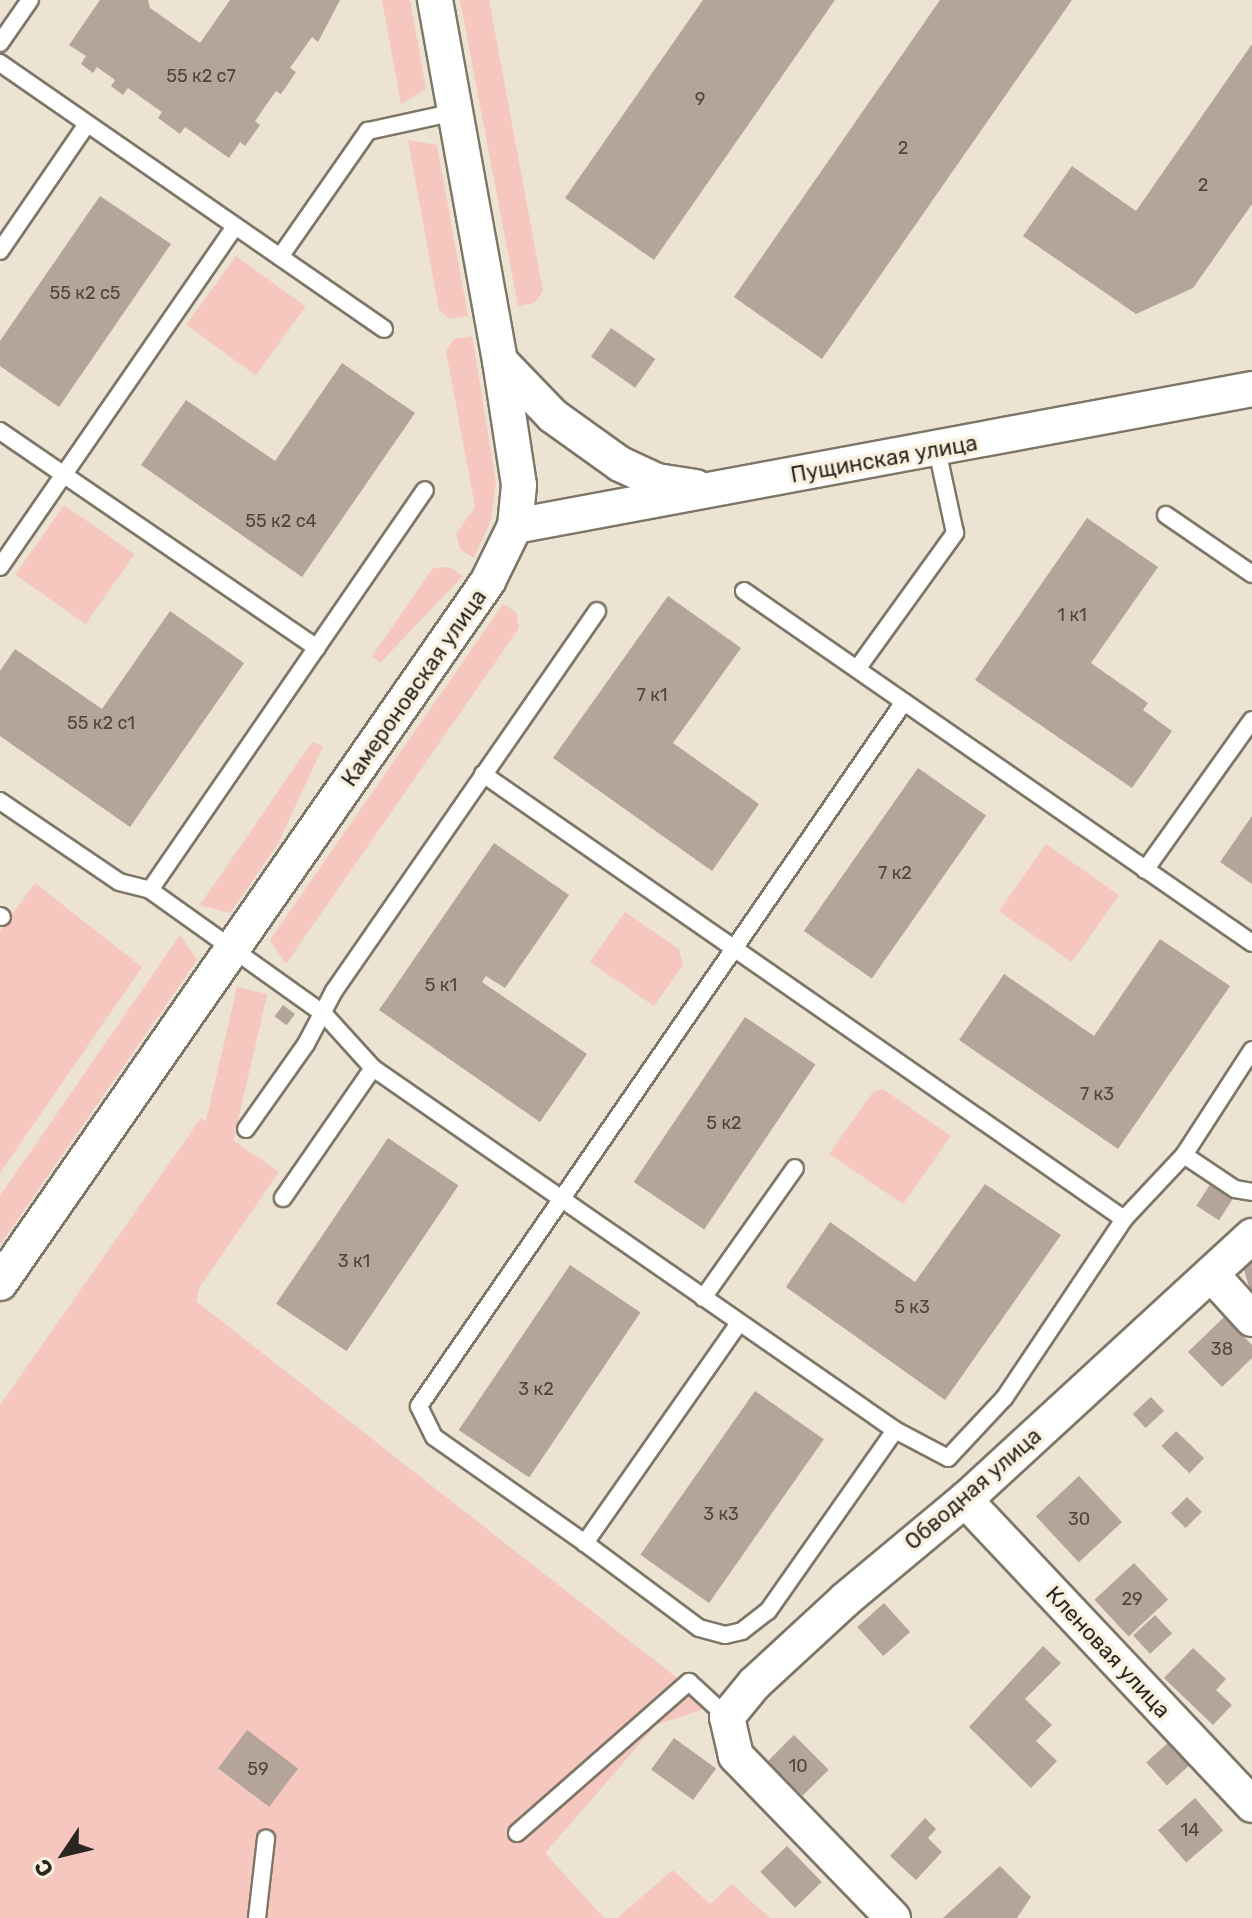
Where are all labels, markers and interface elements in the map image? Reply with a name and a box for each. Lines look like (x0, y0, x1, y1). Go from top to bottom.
house number: 55 к2 с7 (166, 65, 236, 87)
house number: 9 (695, 88, 705, 110)
house number: 2 (898, 137, 908, 159)
house number: 2 (1198, 174, 1208, 196)
house number: 55 к2 с5 (49, 282, 121, 304)
street label: Пущинская улица (789, 430, 979, 488)
house number: 55 к2 с4 (245, 510, 317, 532)
street label: Камероновская улица (336, 584, 492, 792)
house number: 1 к1 (1057, 604, 1087, 626)
house number: 7 к1 (637, 684, 667, 706)
house number: 55 к2 с1 (67, 712, 135, 734)
house number: 7 к2 (878, 862, 912, 884)
house number: 5 к1 (425, 974, 457, 996)
house number: 7 к3 (1080, 1083, 1114, 1105)
house number: 5 к2 (706, 1112, 742, 1134)
house number: 3 к1 (338, 1250, 370, 1272)
house number: 5 к3 (894, 1296, 930, 1318)
house number: 38 (1211, 1338, 1233, 1360)
house number: 3 к2 (518, 1378, 554, 1400)
street label: Обводная улица (899, 1423, 1047, 1555)
house number: 3 к3 (703, 1503, 739, 1525)
house number: 30 (1068, 1508, 1090, 1530)
street label: Кленовая улица (1040, 1581, 1176, 1723)
house number: 29 (1121, 1588, 1143, 1610)
house number: 10 (788, 1755, 808, 1777)
house number: 59 (247, 1758, 269, 1780)
north arrow (24, 1814, 104, 1894)
house number: 14 (1181, 1819, 1199, 1841)
text: С (28, 1854, 59, 1882)

